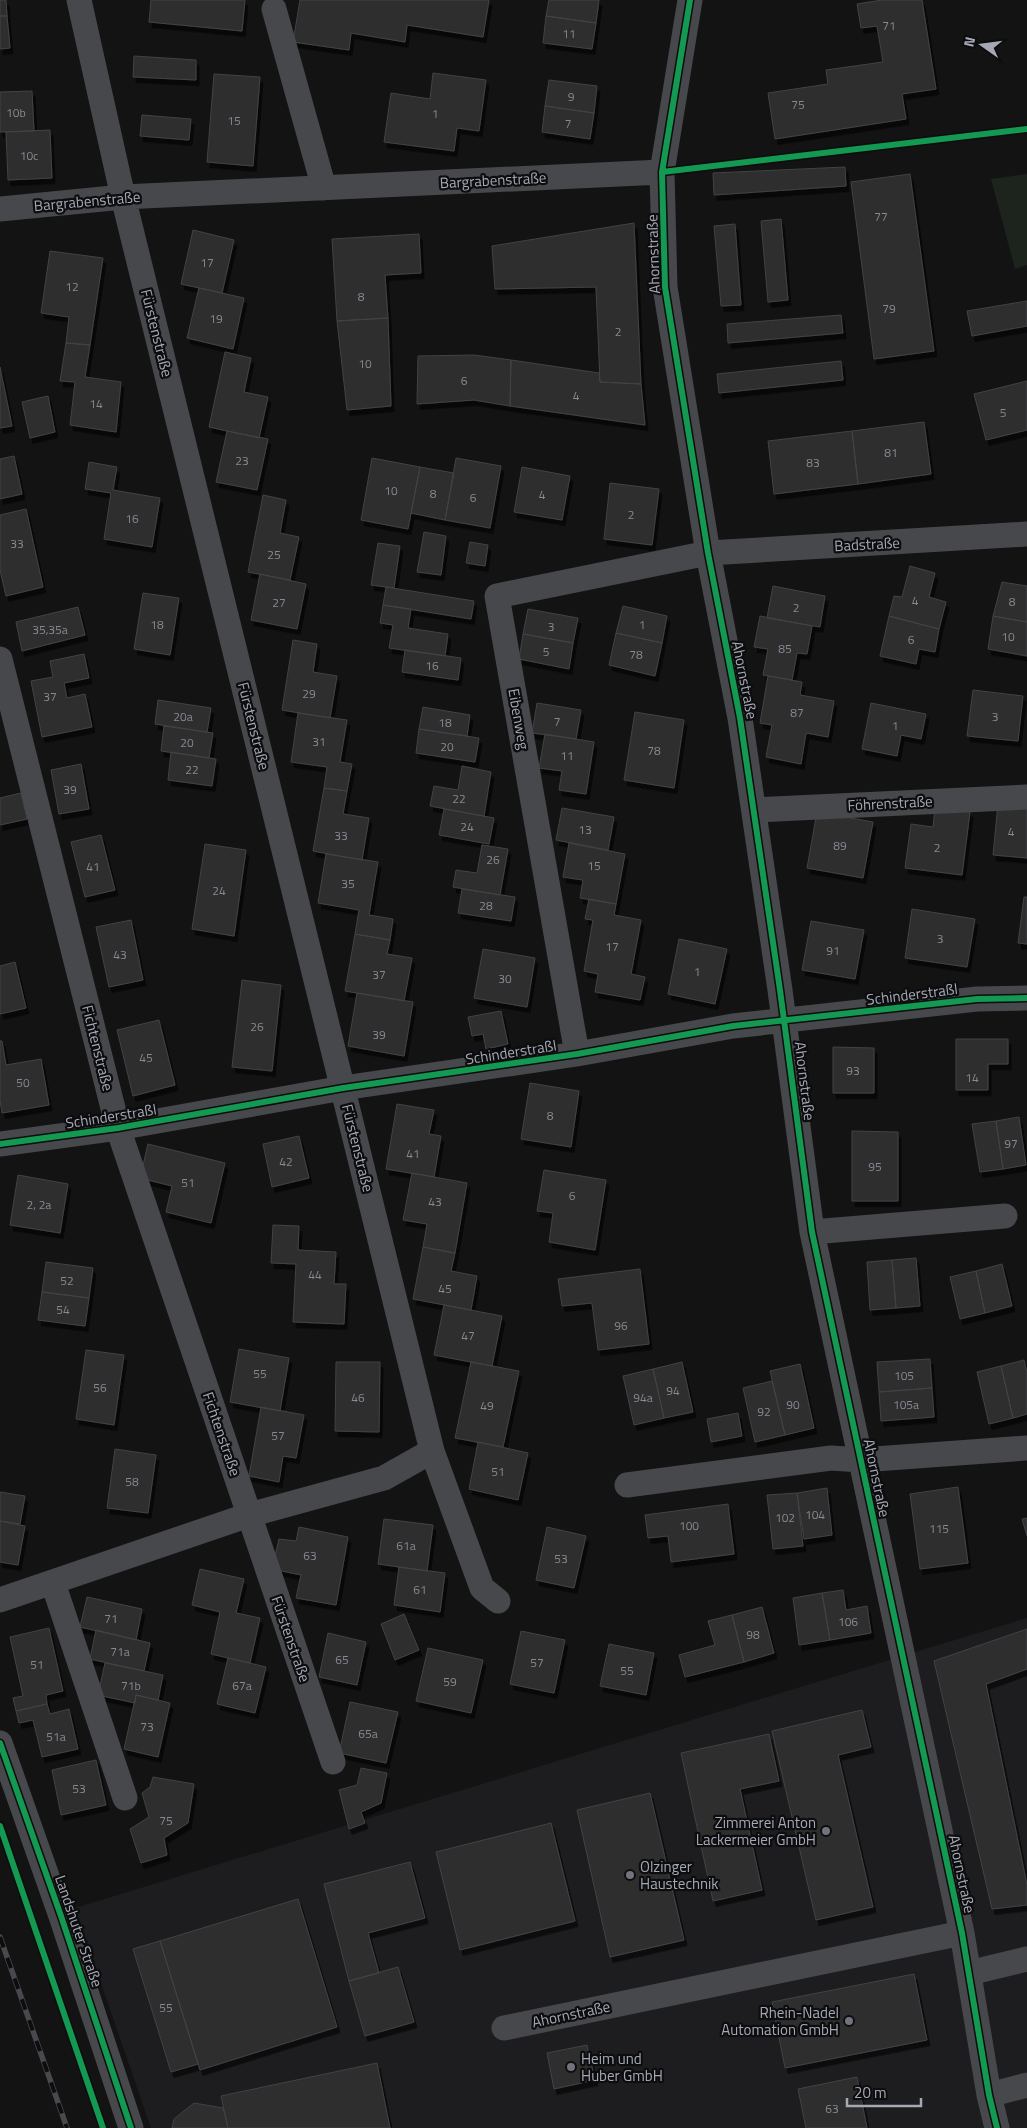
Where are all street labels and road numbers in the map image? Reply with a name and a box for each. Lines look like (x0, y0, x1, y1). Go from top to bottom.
street label: Bargrabenstraße (439, 166, 547, 194)
street label: Bargrabenstraße (33, 185, 141, 217)
street label: Ahornstraße (640, 214, 666, 294)
street label: Fürstenstraße (135, 287, 179, 379)
street label: Badstraße (834, 531, 900, 557)
street label: Ahornstraße (726, 639, 764, 721)
street label: Fürstenstraße (232, 680, 276, 772)
street label: Eibenweg (502, 687, 536, 752)
street label: Föhrenstraße (847, 789, 933, 817)
street label: Schinderstraßl (865, 977, 959, 1011)
street label: Fichtenstraße (76, 1003, 120, 1093)
street label: Schinderstraßl (464, 1033, 558, 1071)
street label: Ahornstraße (789, 1040, 821, 1122)
street label: Schinderstraßl (64, 1097, 158, 1135)
street label: Fürstenstraße (336, 1102, 380, 1194)
street label: Fichtenstraße (197, 1389, 247, 1479)
street label: Ahornstraße (858, 1437, 896, 1519)
street label: Fürstenstraße (266, 1593, 316, 1685)
street label: Ahornstraße (943, 1833, 981, 1915)
street label: Landshuter Straße (49, 1872, 109, 1990)
street label: Ahornstraße (530, 1995, 612, 2033)

